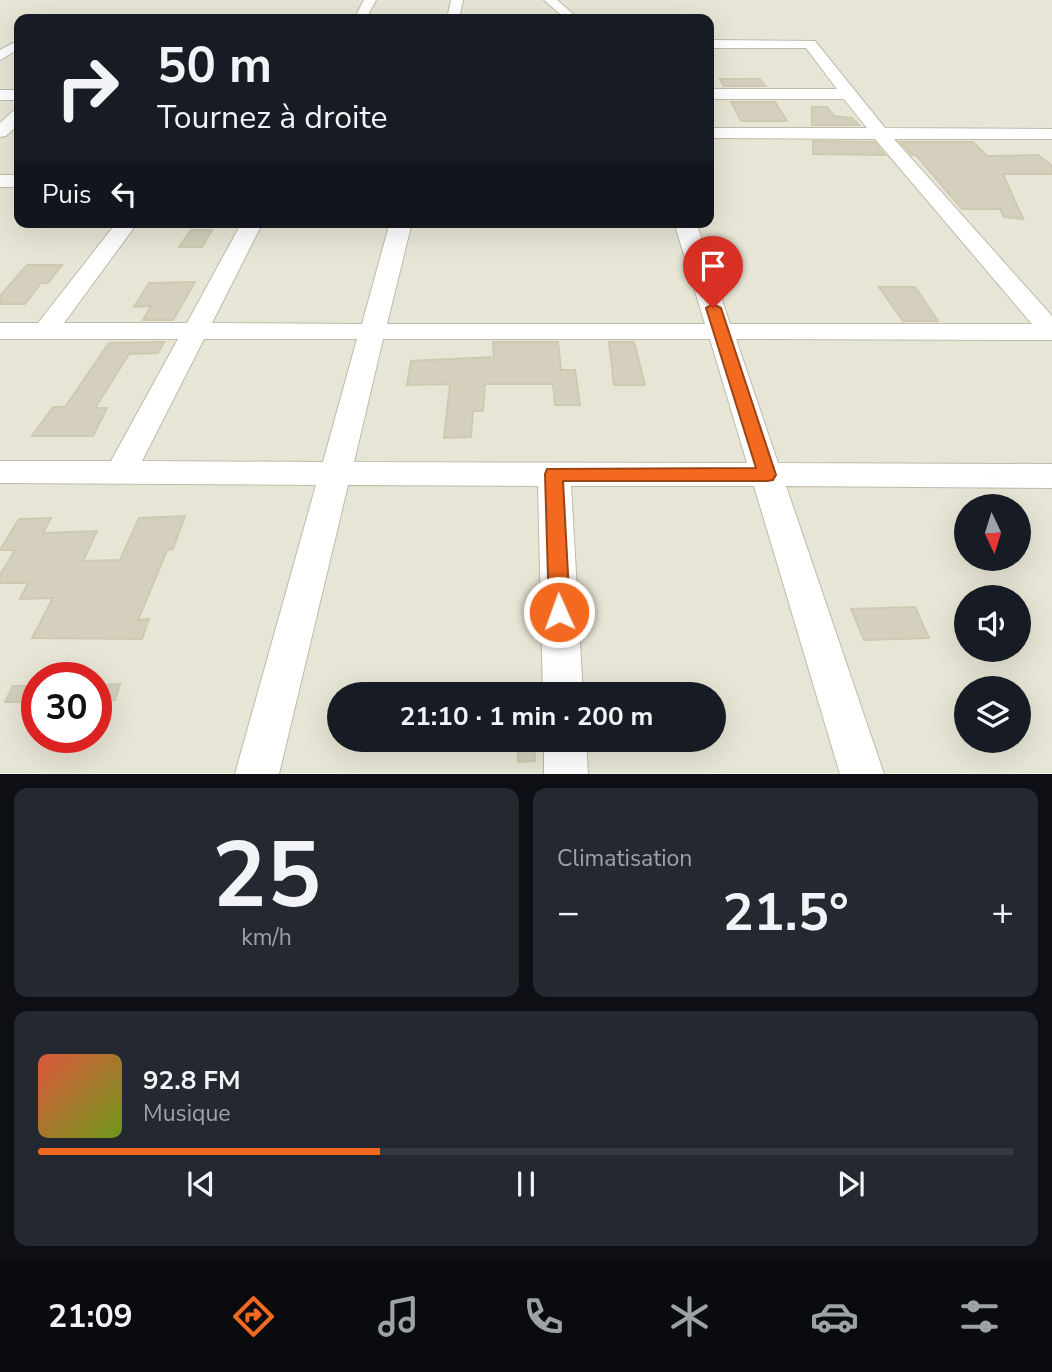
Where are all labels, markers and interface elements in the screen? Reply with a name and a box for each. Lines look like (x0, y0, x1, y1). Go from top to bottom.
text: 50 m (157, 32, 272, 99)
icon: right (42, 42, 133, 133)
text: Tournez à droite (157, 96, 388, 139)
icon: left (105, 175, 143, 213)
text: Puis (42, 177, 91, 212)
pin (683, 236, 743, 308)
icon: arrive (694, 247, 732, 285)
north arrow (954, 494, 1031, 570)
map controls (954, 494, 1031, 753)
position arrow (522, 575, 596, 649)
button: sound (954, 585, 1031, 662)
speed limit sign: 30 (21, 662, 112, 753)
button: layers (954, 676, 1031, 753)
text: 21:10 · 1 min · 200 m (400, 699, 653, 734)
text: 25 (212, 814, 321, 938)
text: Climatisation (557, 843, 692, 874)
text: 21.5° (722, 877, 849, 948)
text: − (557, 887, 580, 938)
text: + (991, 887, 1014, 938)
text: km/h (241, 922, 292, 953)
text: 92.8 FM (143, 1063, 240, 1098)
text: Musique (143, 1098, 231, 1129)
icon: previous (182, 1165, 220, 1203)
icon: pause (507, 1165, 545, 1203)
icon: next (832, 1165, 870, 1203)
icon: directions (229, 1292, 278, 1341)
icon: music (374, 1292, 423, 1341)
icon: phone (519, 1292, 568, 1341)
icon: climate (665, 1292, 714, 1341)
icon: car (810, 1292, 859, 1341)
icon: filters (955, 1292, 1004, 1341)
text: 21:09 (48, 1295, 133, 1338)

